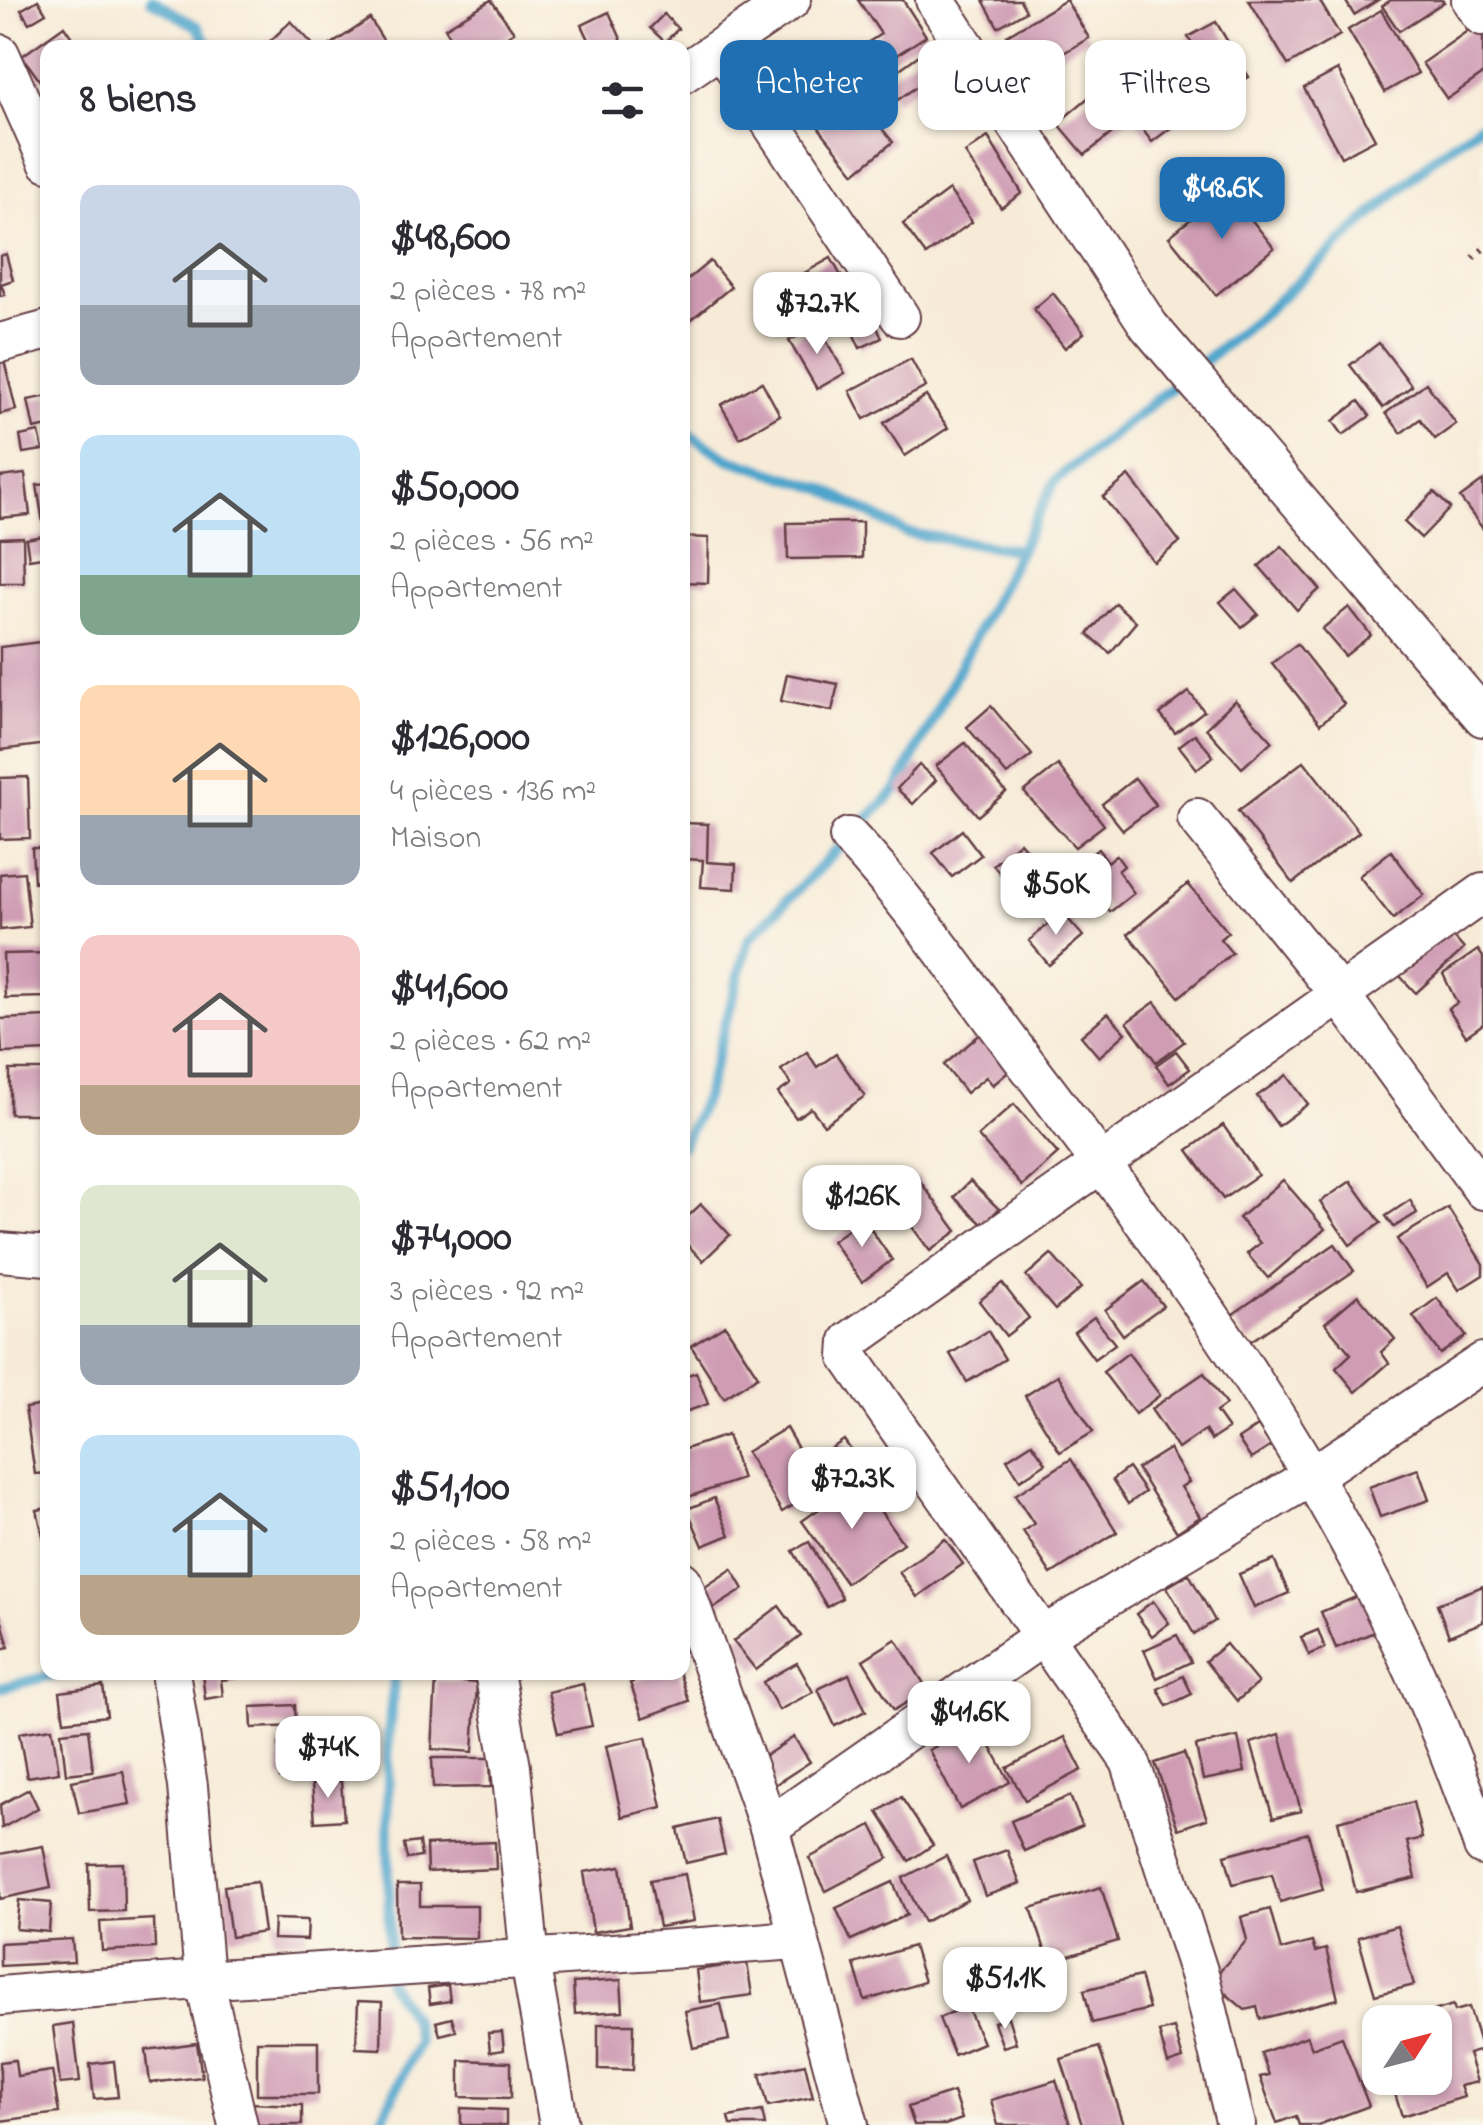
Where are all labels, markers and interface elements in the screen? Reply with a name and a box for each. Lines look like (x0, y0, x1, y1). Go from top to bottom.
chip: Acheter (720, 40, 898, 130)
chip: Louer (918, 40, 1065, 130)
chip: Filtres (1085, 40, 1246, 130)
text: 8 biens (80, 70, 197, 131)
icon: filters (595, 73, 650, 128)
pin: $48.6K (1141, 157, 1303, 242)
text: $48.6K (1182, 166, 1262, 213)
text: $48,600 (390, 208, 510, 269)
icon: home (160, 225, 280, 345)
text: 2 pièces · 78 m² (390, 269, 587, 316)
pin: $72.7K (736, 272, 898, 357)
text: $72.7K (775, 281, 859, 328)
text: Appartement (390, 316, 563, 363)
text: $50,000 (390, 458, 519, 519)
icon: home (160, 475, 280, 595)
text: 2 pièces · 56 m² (390, 519, 594, 566)
text: Appartement (390, 566, 563, 613)
text: $126,000 (390, 708, 530, 769)
icon: home (160, 725, 280, 845)
text: 4 pièces · 136 m² (390, 769, 596, 816)
text: Maison (390, 816, 481, 863)
pin: $50K (997, 853, 1115, 938)
text: $50K (1022, 862, 1090, 909)
text: $41,600 (390, 958, 508, 1019)
icon: home (160, 975, 280, 1095)
text: 2 pièces · 62 m² (390, 1019, 591, 1066)
text: Appartement (390, 1066, 563, 1113)
pin: $126K (792, 1165, 932, 1250)
text: $126K (824, 1174, 900, 1221)
text: $74,000 (390, 1208, 512, 1269)
icon: home (160, 1225, 280, 1345)
text: 3 pièces · 92 m² (390, 1269, 584, 1316)
text: Appartement (390, 1316, 563, 1363)
pin: $72.3K (771, 1447, 933, 1532)
text: $72.3K (810, 1456, 894, 1503)
text: $51,100 (390, 1458, 510, 1519)
icon: home (160, 1475, 280, 1595)
text: 2 pièces · 58 m² (390, 1519, 592, 1566)
text: Appartement (390, 1566, 563, 1613)
pin: $41.6K (888, 1681, 1050, 1766)
text: $41.6K (930, 1690, 1008, 1737)
pin: $74K (269, 1716, 387, 1801)
text: $74K (297, 1725, 359, 1772)
pin: $51.1K (924, 1947, 1086, 2032)
text: $51.1K (965, 1956, 1045, 2003)
north arrow (1362, 2005, 1452, 2095)
map controls (1362, 2005, 1452, 2095)

